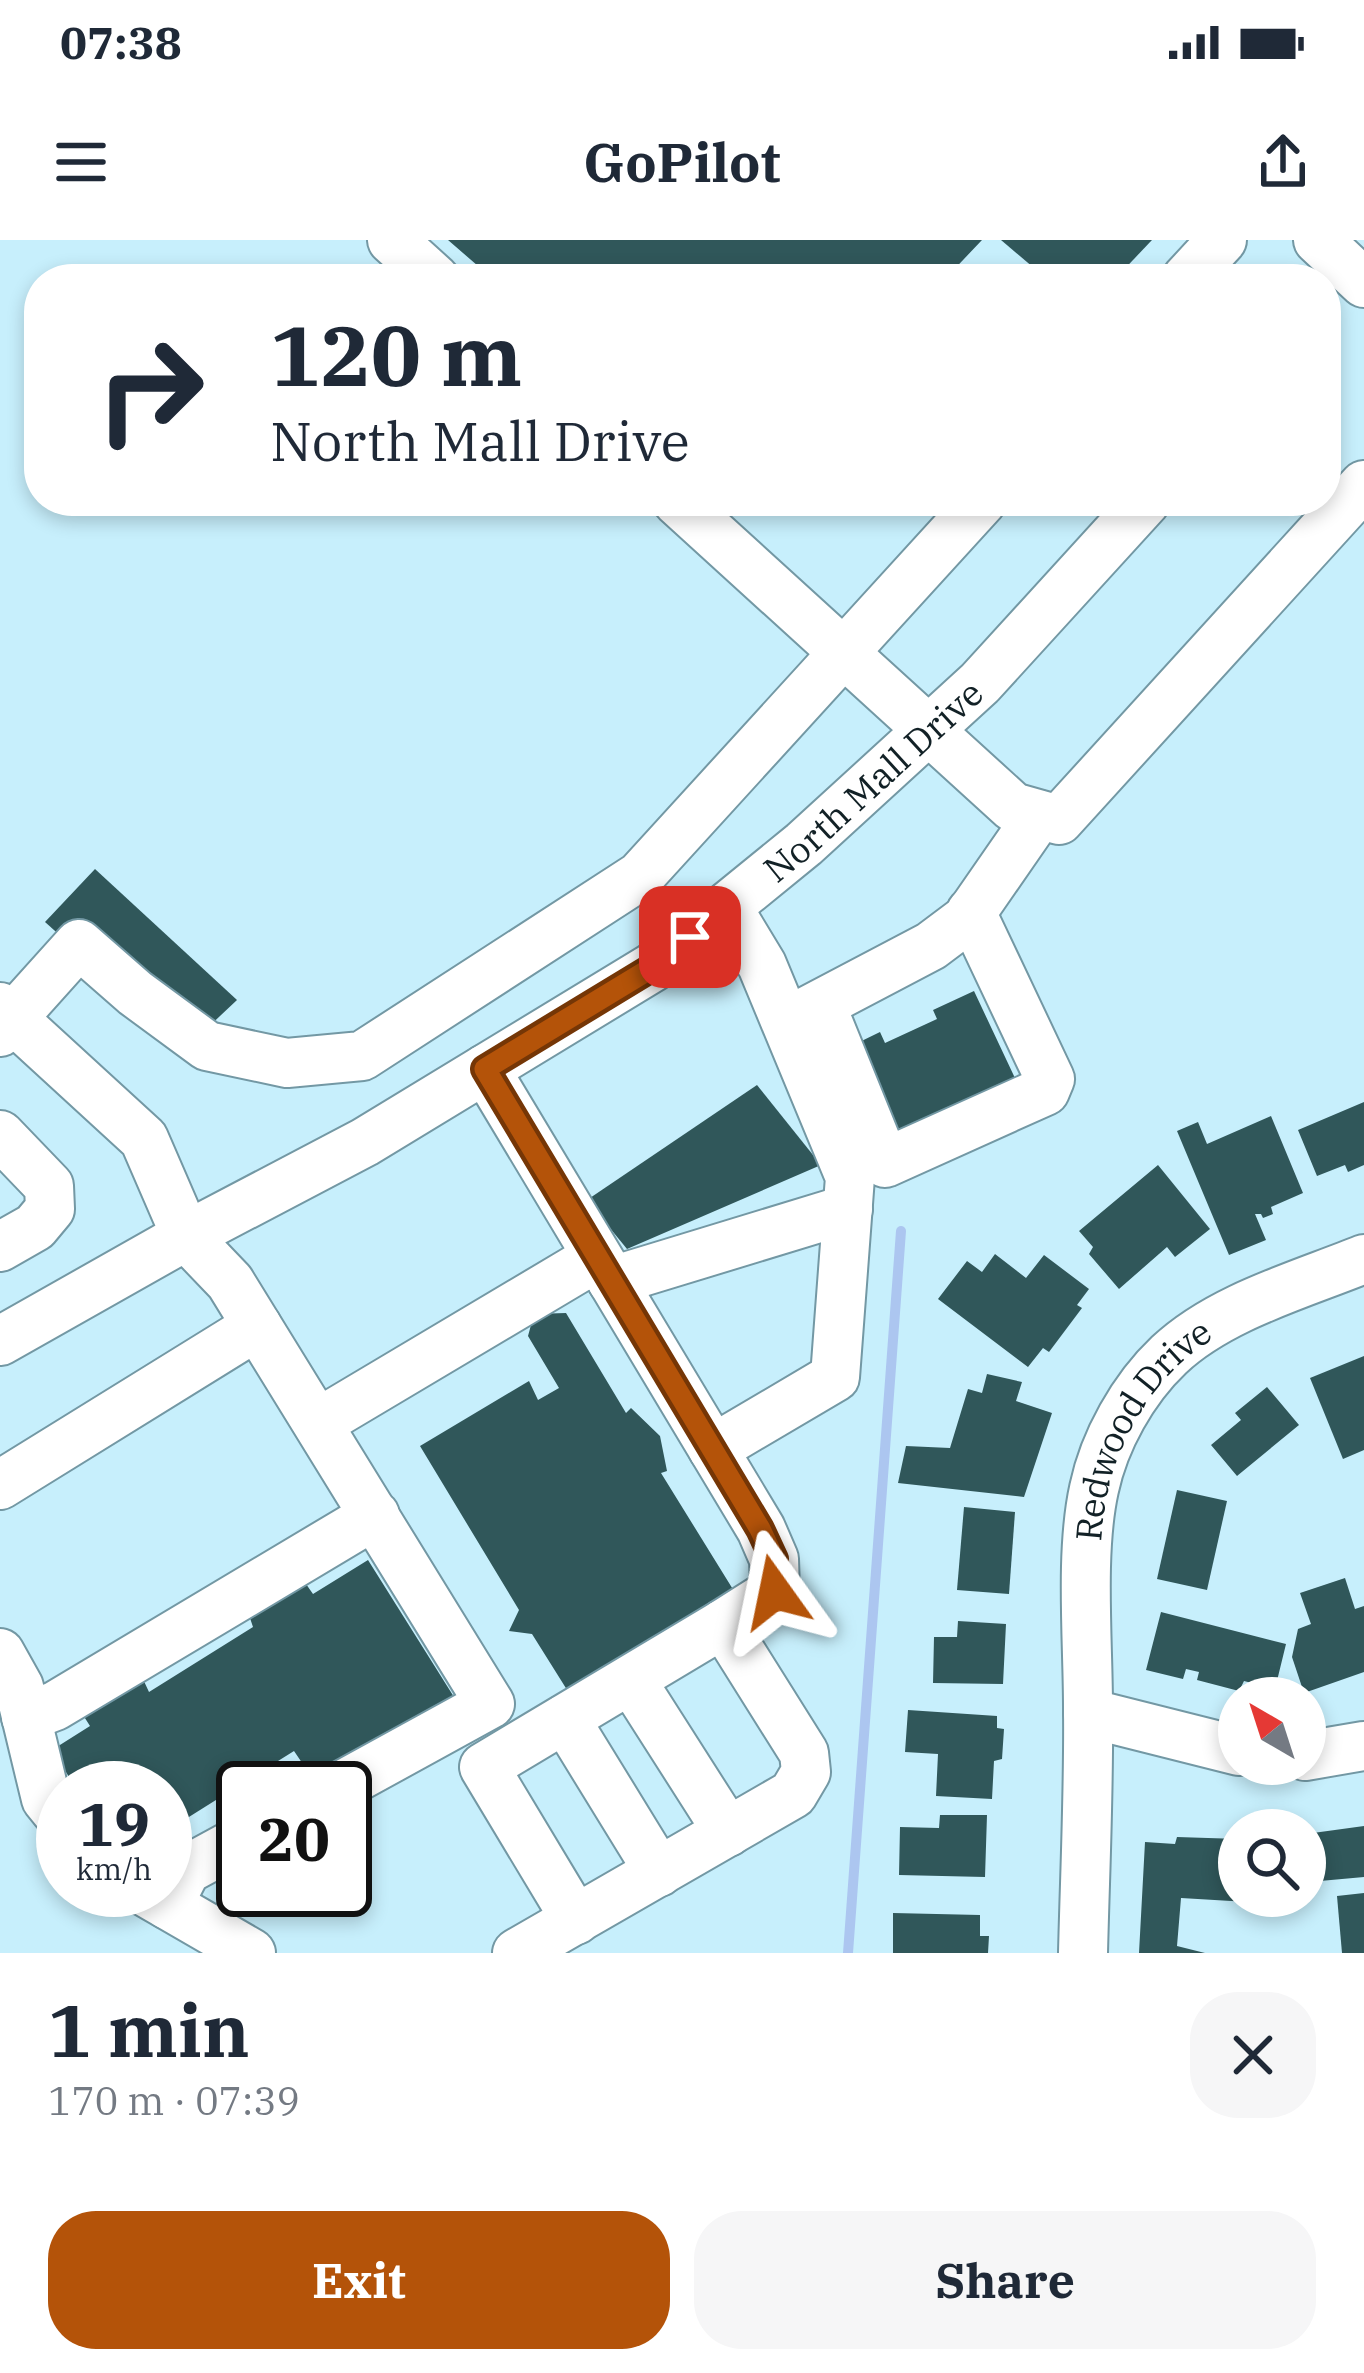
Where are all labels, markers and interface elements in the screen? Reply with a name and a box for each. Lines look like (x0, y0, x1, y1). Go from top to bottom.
text: 07:38 (60, 13, 182, 71)
text: GoPilot (583, 127, 781, 197)
icon: menu (48, 129, 114, 195)
icon: share (1250, 129, 1316, 195)
text: 120 m (270, 300, 522, 409)
icon: right (72, 312, 228, 468)
text: North Mall Drive (270, 406, 690, 476)
street label: North Mall Drive (753, 669, 992, 892)
pin (639, 886, 741, 988)
icon: arrive (657, 904, 723, 970)
street label: Redwood Drive (1064, 1307, 1220, 1543)
position arrow (712, 1529, 838, 1655)
north arrow (1218, 1677, 1326, 1785)
map controls (1218, 1677, 1326, 1917)
speed limit sign: 20 (216, 1761, 372, 1917)
text: 19 (78, 1784, 150, 1863)
button: search (1218, 1809, 1326, 1917)
text: km/h (76, 1849, 152, 1888)
text: 1 min (48, 1983, 250, 2077)
button: close (1190, 1992, 1316, 2118)
text: 170 m · 07:39 (48, 2075, 300, 2126)
button: Exit (48, 2211, 670, 2349)
button: Share (694, 2211, 1316, 2349)

